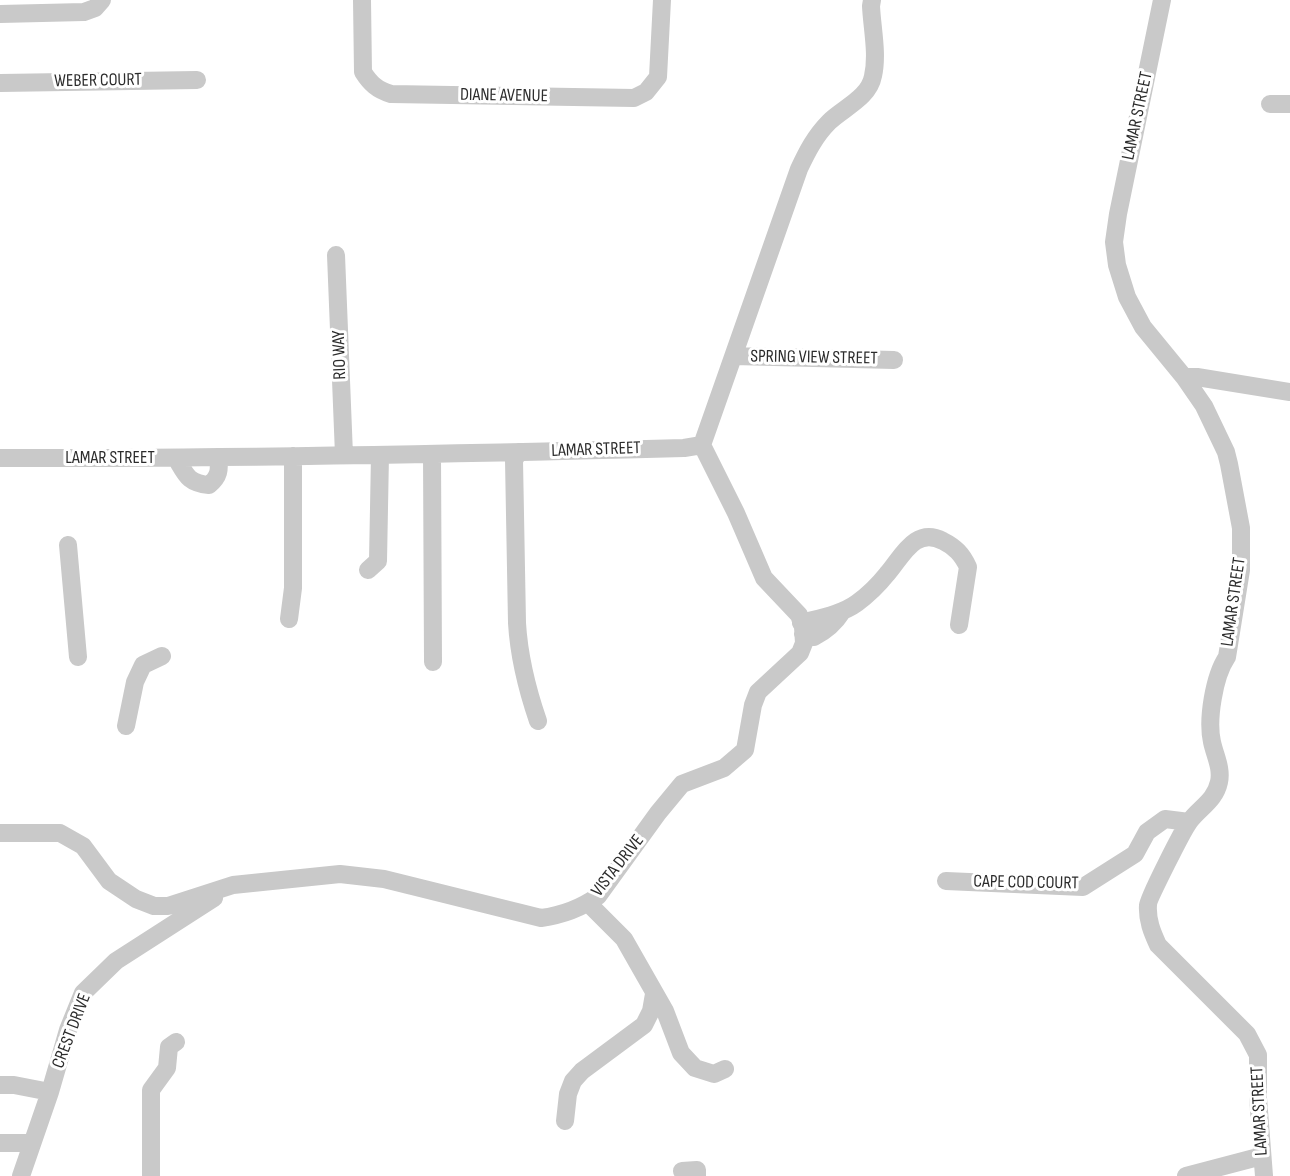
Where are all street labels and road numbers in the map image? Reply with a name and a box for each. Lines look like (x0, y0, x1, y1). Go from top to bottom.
street label: WEBER COURT (54, 69, 142, 93)
street label: LAMAR STREET (1118, 70, 1158, 162)
street label: DIANE AVENUE (460, 84, 548, 108)
street label: RIO WAY (328, 330, 352, 380)
street label: SPRING VIEW STREET (750, 346, 878, 370)
street label: LAMAR STREET (551, 438, 641, 462)
street label: LAMAR STREET (65, 447, 155, 469)
street label: LAMAR STREET (1217, 556, 1251, 648)
street label: VISTA DRIVE (587, 831, 649, 901)
street label: CAPE COD COURT (973, 871, 1079, 895)
street label: CREST DRIVE (48, 990, 96, 1072)
street label: LAMAR STREET (1247, 1066, 1273, 1156)

